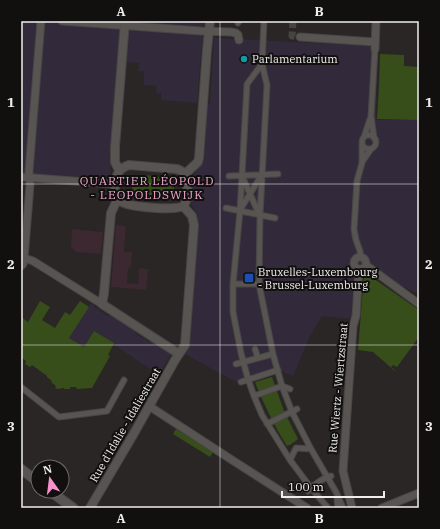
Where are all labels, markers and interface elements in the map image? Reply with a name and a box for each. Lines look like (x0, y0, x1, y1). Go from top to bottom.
text: A (116, 3, 126, 20)
text: B (314, 3, 324, 20)
place label: Parlamentarium (252, 52, 338, 66)
marker: Parlamentarium (239, 54, 249, 64)
text: 1 (7, 94, 15, 111)
text: 1 (425, 94, 433, 111)
district label: QUARTIER LÉOPOLD - LEOPOLDSWIJK (80, 173, 214, 202)
text: 2 (7, 256, 15, 273)
text: 2 (425, 256, 433, 273)
place label: Bruxelles-Luxembourg - Brussel-Luxemburg (258, 265, 377, 292)
marker: Bruxelles-Luxembourg - Brussel-Luxemburg (243, 272, 255, 284)
street label: Rue Wiertz - Wiertzstraat (325, 322, 351, 454)
street label: Rue d'Idalie - Idaliestraat (87, 365, 163, 485)
text: 3 (7, 418, 15, 435)
text: 3 (425, 418, 433, 435)
north arrow (30, 459, 70, 499)
text: N (42, 461, 54, 477)
scale bar (282, 473, 384, 499)
text: 100 m (288, 479, 324, 494)
text: A (116, 510, 126, 527)
text: B (314, 510, 324, 527)

